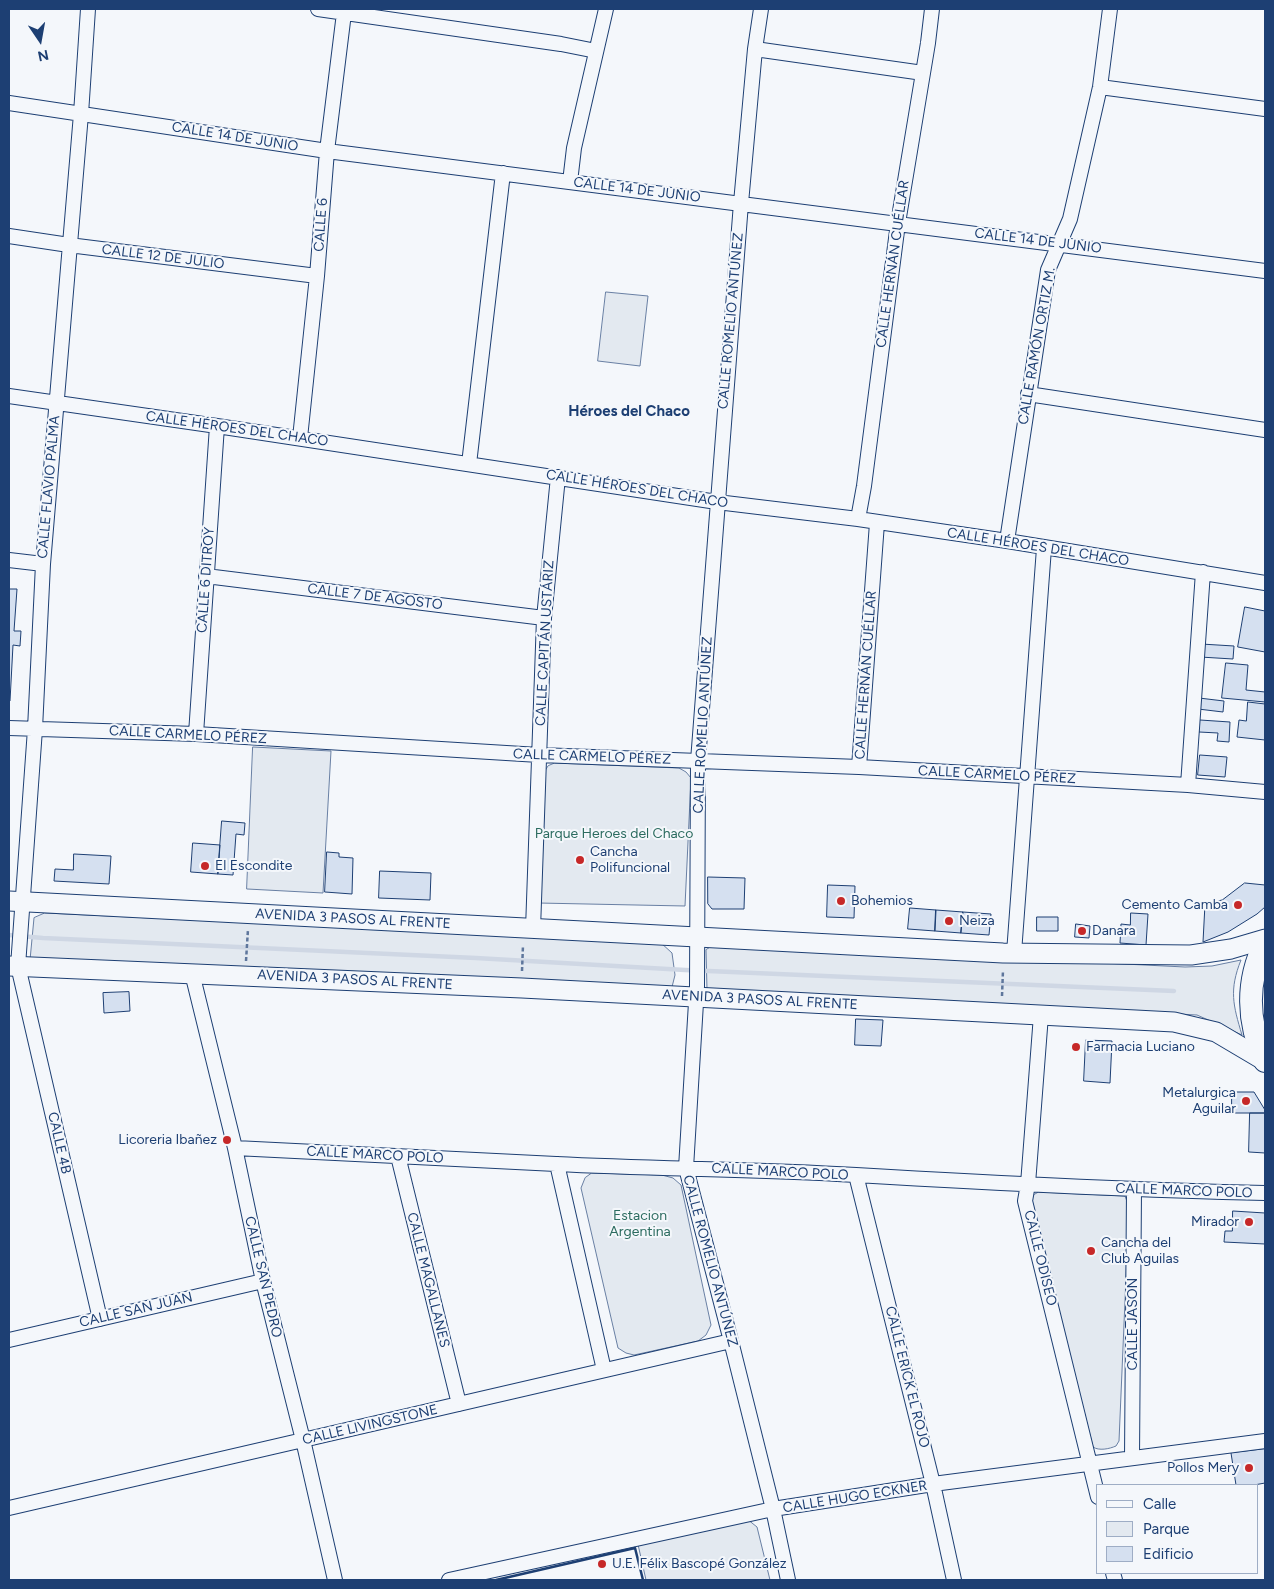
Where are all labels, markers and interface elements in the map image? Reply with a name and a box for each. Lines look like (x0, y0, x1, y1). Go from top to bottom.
north arrow (15, 15, 65, 65)
text: N (36, 46, 50, 65)
street label: CALLE 14 DE JUNIO (171, 119, 299, 155)
street label: CALLE 14 DE JUNIO (573, 174, 701, 206)
street label: CALLE HERNÁN CUÉLLAR (873, 179, 913, 349)
street label: CALLE 6 (311, 198, 331, 252)
street label: CALLE 14 DE JUNIO (974, 225, 1102, 257)
street label: CALLE ROMELIO ANTÚNEZ (715, 232, 747, 410)
street label: CALLE 12 DE JULIO (101, 241, 225, 273)
street label: CALLE RAMÓN ORTIZ M. (1015, 266, 1059, 426)
district label: Héroes del Chaco (568, 403, 690, 421)
street label: CALLE HÉROES DEL CHACO (145, 408, 329, 450)
street label: CALLE FLAVIO PALMA (34, 415, 64, 559)
street label: CALLE HÉROES DEL CHACO (545, 466, 729, 512)
street label: CALLE HÉROES DEL CHACO (946, 524, 1130, 570)
street label: CALLE 6 DITROY (194, 526, 218, 634)
street label: CALLE CAPITÁN USTÁRIZ (532, 560, 558, 726)
street label: CALLE 7 DE AGOSTO (306, 580, 444, 614)
street label: CALLE HERNÁN CUÉLLAR (852, 590, 880, 760)
street label: CALLE ROMELIO ANTÚNEZ (690, 636, 716, 814)
street label: CALLE CARMELO PÉREZ (109, 722, 267, 748)
street label: CALLE CARMELO PÉREZ (513, 746, 671, 768)
street label: CALLE CARMELO PÉREZ (918, 762, 1076, 788)
park label: Parque Heroes del Chaco (535, 826, 693, 842)
place label: Cancha Polifuncional (590, 844, 670, 876)
marker: Cancha Polifuncional (574, 854, 586, 866)
place label: El Escondite (215, 858, 292, 874)
marker: El Escondite (199, 860, 211, 872)
place label: Bohemios (851, 893, 913, 909)
marker: Bohemios (835, 895, 847, 907)
place label: Cemento Camba (1122, 897, 1228, 913)
marker: Cemento Camba (1232, 899, 1244, 911)
street label: AVENIDA 3 PASOS AL FRENTE (255, 905, 451, 933)
place label: Neiza (959, 913, 995, 929)
marker: Neiza (943, 915, 955, 927)
place label: Danara (1092, 923, 1136, 939)
marker: Danara (1076, 925, 1088, 937)
street label: AVENIDA 3 PASOS AL FRENTE (257, 966, 453, 994)
street label: AVENIDA 3 PASOS AL FRENTE (662, 986, 858, 1014)
place label: Farmacia Luciano (1086, 1039, 1195, 1055)
marker: Farmacia Luciano (1070, 1041, 1082, 1053)
place label: Metalurgica Aguilar (1162, 1085, 1236, 1118)
marker: Metalurgica Aguilar (1240, 1095, 1252, 1107)
street label: CALLE 4B (44, 1110, 74, 1176)
place label: Licoreria Ibañez (118, 1132, 217, 1148)
marker: Licoreria Ibañez (221, 1134, 233, 1146)
street label: CALLE MARCO POLO (306, 1143, 444, 1167)
street label: CALLE MARCO POLO (711, 1160, 849, 1184)
street label: CALLE ROMELIO ANTÚNEZ (679, 1173, 741, 1349)
street label: CALLE MARCO POLO (1115, 1180, 1253, 1202)
park label: Estacion Argentina (609, 1208, 671, 1240)
street label: CALLE ODISEO (1020, 1208, 1060, 1308)
street label: CALLE MAGALLANES (403, 1211, 453, 1349)
place label: Mirador (1191, 1214, 1239, 1230)
street label: CALLE SAN PEDRO (241, 1215, 285, 1339)
marker: Mirador (1243, 1216, 1255, 1228)
place label: Cancha del Club Aguilas (1101, 1235, 1179, 1268)
marker: Cancha del Club Aguilas (1085, 1245, 1097, 1257)
street label: CALLE JASON (1125, 1278, 1141, 1370)
street label: CALLE SAN JUAN (78, 1289, 194, 1331)
street label: CALLE ERICK EL ROJO (881, 1304, 933, 1450)
street label: CALLE LIVINGSTONE (301, 1401, 439, 1449)
place label: Pollos Mery (1167, 1460, 1239, 1476)
marker: Pollos Mery (1243, 1462, 1255, 1474)
street label: CALLE HUGO ECKNER (782, 1477, 928, 1517)
legend (1096, 1484, 1259, 1574)
text: Calle (1143, 1495, 1176, 1513)
text: Parque (1143, 1520, 1190, 1538)
text: Edificio (1143, 1545, 1193, 1563)
place label: U.E. Félix Bascopé González (612, 1556, 787, 1572)
marker: U.E. Félix Bascopé González (596, 1558, 608, 1570)

